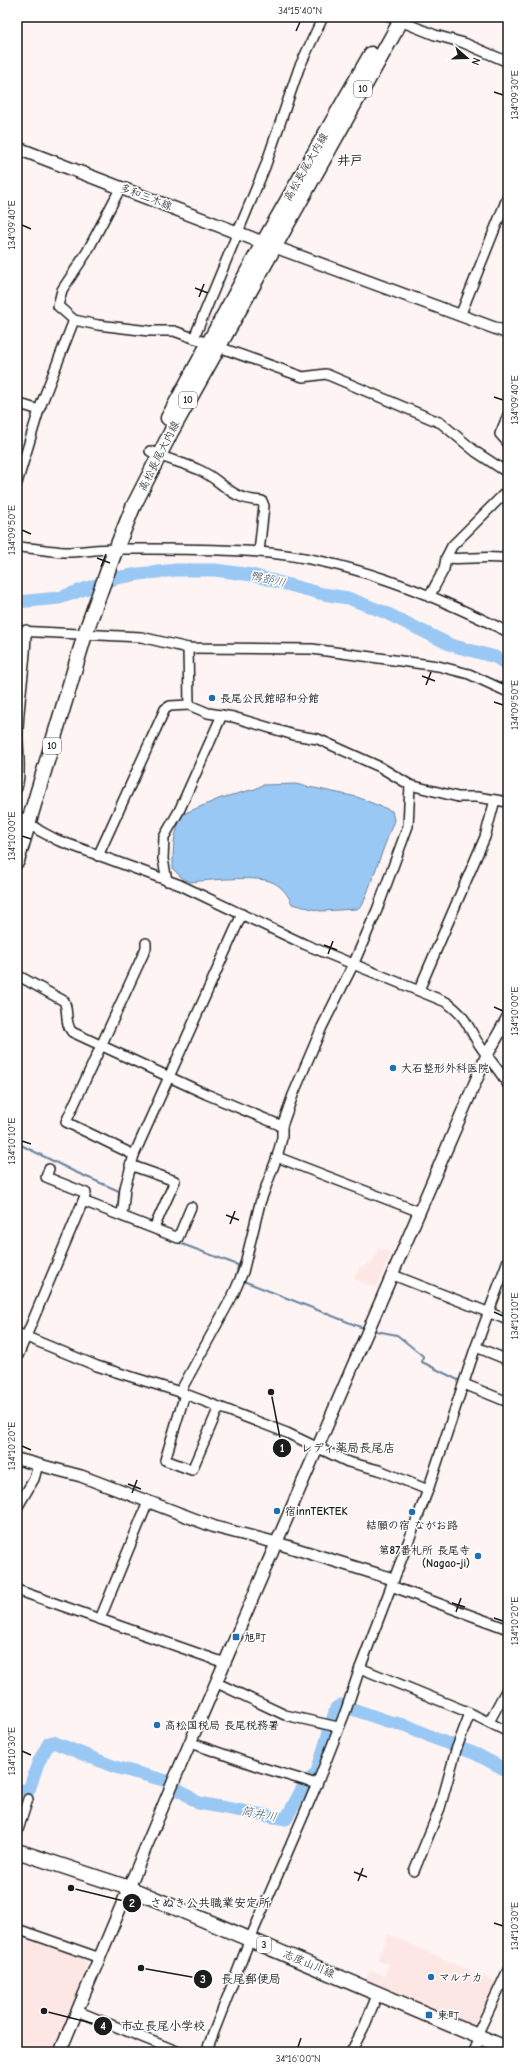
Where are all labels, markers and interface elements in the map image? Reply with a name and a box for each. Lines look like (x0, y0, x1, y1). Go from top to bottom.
text: 34°15'40"N (278, 5, 322, 17)
north arrow (447, 38, 487, 78)
text: N (469, 56, 483, 67)
text: 134°09'30"E (509, 70, 521, 120)
road number: 10 (354, 81, 372, 97)
street label: 高松長尾大内線 (281, 130, 331, 204)
district label: 井戸 (337, 153, 363, 168)
street label: 多和三木線 (118, 181, 174, 213)
text: 134°09'40"E (6, 200, 18, 250)
text: 134°09'40"E (509, 375, 521, 425)
road number: 10 (179, 392, 197, 408)
street label: 高松長尾大内線 (136, 419, 182, 493)
text: 134°09'50"E (6, 505, 18, 555)
water label: 鴨部川 (249, 568, 287, 590)
text: 134°09'50"E (509, 680, 521, 730)
place label: 長尾公民館昭和分館 (220, 692, 319, 705)
marker: 長尾公民館昭和分館 (207, 693, 217, 703)
road number: 10 (43, 738, 61, 754)
text: 134°10'00"E (6, 811, 18, 861)
text: 134°10'00"E (509, 986, 521, 1036)
place label: 大石整形外科医院 (401, 1062, 489, 1075)
marker: 大石整形外科医院 (388, 1063, 398, 1073)
text: 134°10'10"E (6, 1117, 18, 1165)
text: 134°10'10"E (509, 1292, 521, 1340)
text: 134°10'20"E (6, 1422, 18, 1470)
callout: レディ薬局長尾店 (272, 1436, 404, 1460)
text: 1 (280, 1441, 285, 1455)
text: レディ薬局長尾店 (301, 1441, 395, 1455)
place label: 宿innTEKTEK (285, 1505, 348, 1518)
marker: 宿innTEKTEK (272, 1506, 282, 1516)
marker: 結願の宿 ながお路 (407, 1507, 417, 1517)
place label: 結願の宿 ながお路 (366, 1519, 458, 1532)
place label: 第87番札所 長尾寺 (Nagao-ji) (379, 1544, 470, 1570)
marker: 第87番札所 長尾寺 (Nagao-ji) (473, 1551, 483, 1561)
text: 134°10'20"E (509, 1597, 521, 1645)
place label: 旭町 (244, 1631, 267, 1644)
marker: 旭町 (231, 1632, 241, 1642)
place label: 高松国税局 長尾税務署 (165, 1719, 279, 1732)
marker: 高松国税局 長尾税務署 (152, 1720, 162, 1730)
text: 134°10'30"E (6, 1727, 18, 1775)
water label: 筒井川 (240, 1804, 278, 1824)
callout: さぬき公共職業安定所 (122, 1891, 278, 1915)
text: 2 (129, 1896, 135, 1910)
text: さぬき公共職業安定所 (150, 1896, 271, 1910)
text: 134°10'30"E (509, 1902, 521, 1950)
road number: 3 (257, 1937, 271, 1953)
street label: 志度山川線 (281, 1947, 337, 1981)
callout: 長尾郵便局 (193, 1967, 289, 1991)
place label: マルナカ (439, 1971, 483, 1984)
text: 3 (200, 1972, 206, 1986)
text: 長尾郵便局 (221, 1972, 281, 1986)
marker: マルナカ (426, 1972, 436, 1982)
place label: 東町 (437, 2009, 460, 2022)
marker: 東町 (424, 2010, 434, 2020)
callout: 市立長尾小学校 (93, 2014, 213, 2038)
text: 4 (100, 2019, 106, 2033)
text: 市立長尾小学校 (121, 2019, 205, 2033)
text: 34°16'00"N (275, 2053, 321, 2065)

